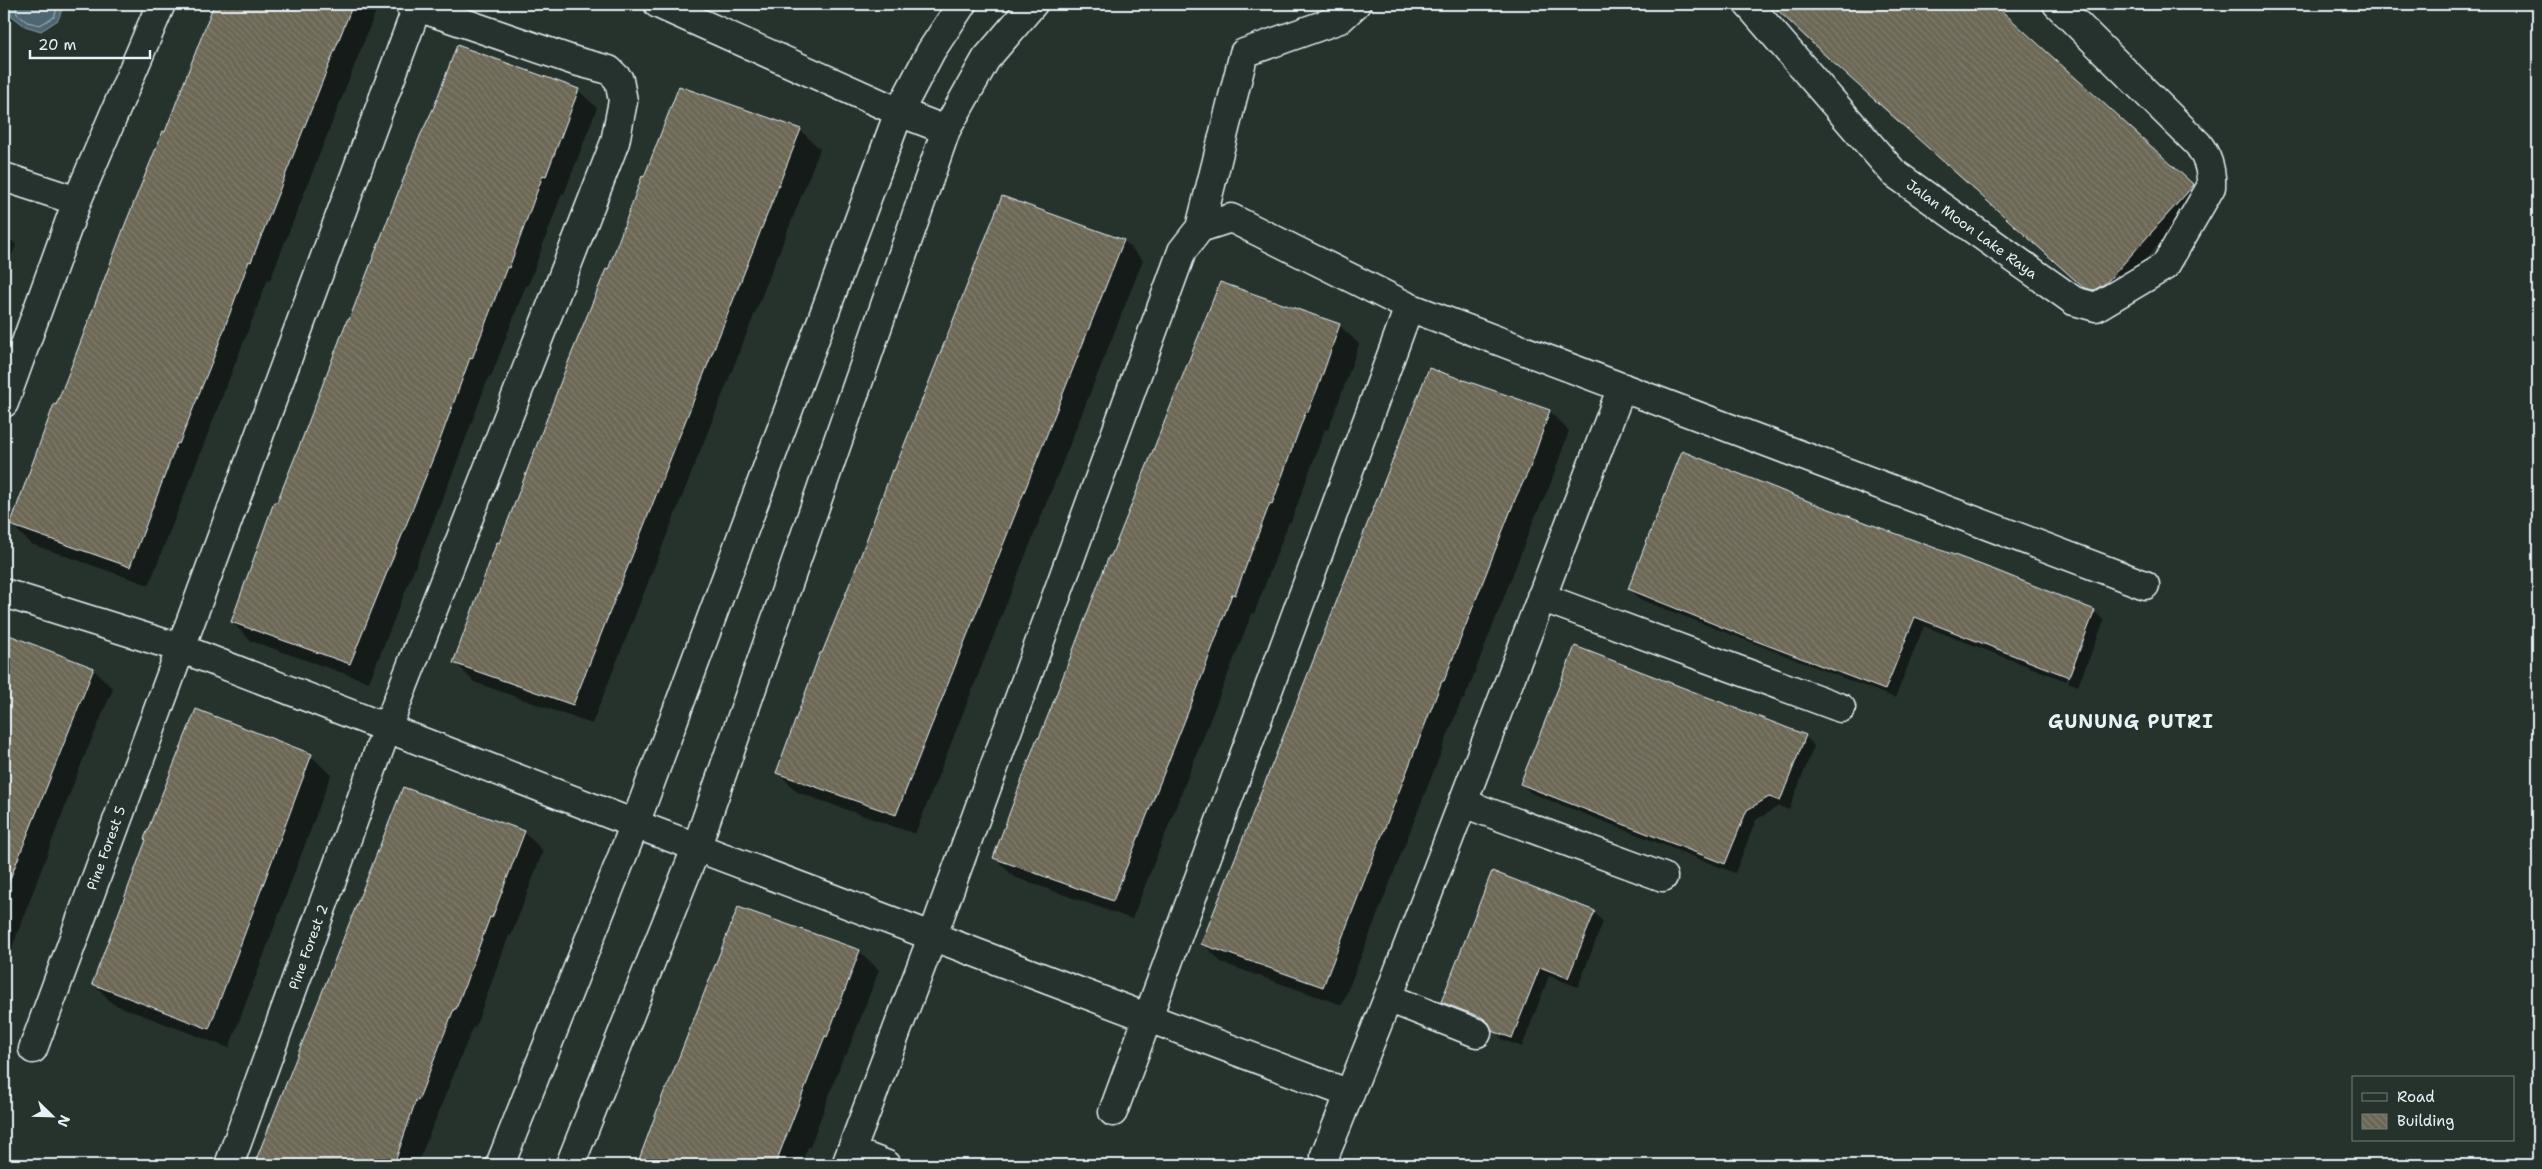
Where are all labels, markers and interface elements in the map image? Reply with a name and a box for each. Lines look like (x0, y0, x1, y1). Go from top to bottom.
scale bar (30, 28, 150, 60)
text: 20 m (38, 35, 77, 55)
street label: Jalan Moon Lake Raya (1903, 175, 2041, 283)
district label: GUNUNG PUTRI (2048, 709, 2214, 734)
street label: Pine Forest 5 (82, 803, 130, 893)
street label: Pine Forest 2 (284, 902, 332, 992)
legend (2352, 1076, 2514, 1142)
text: Road (2397, 1087, 2435, 1107)
north arrow (28, 1092, 78, 1142)
text: Building (2397, 1111, 2454, 1131)
text: N (54, 1112, 74, 1130)

